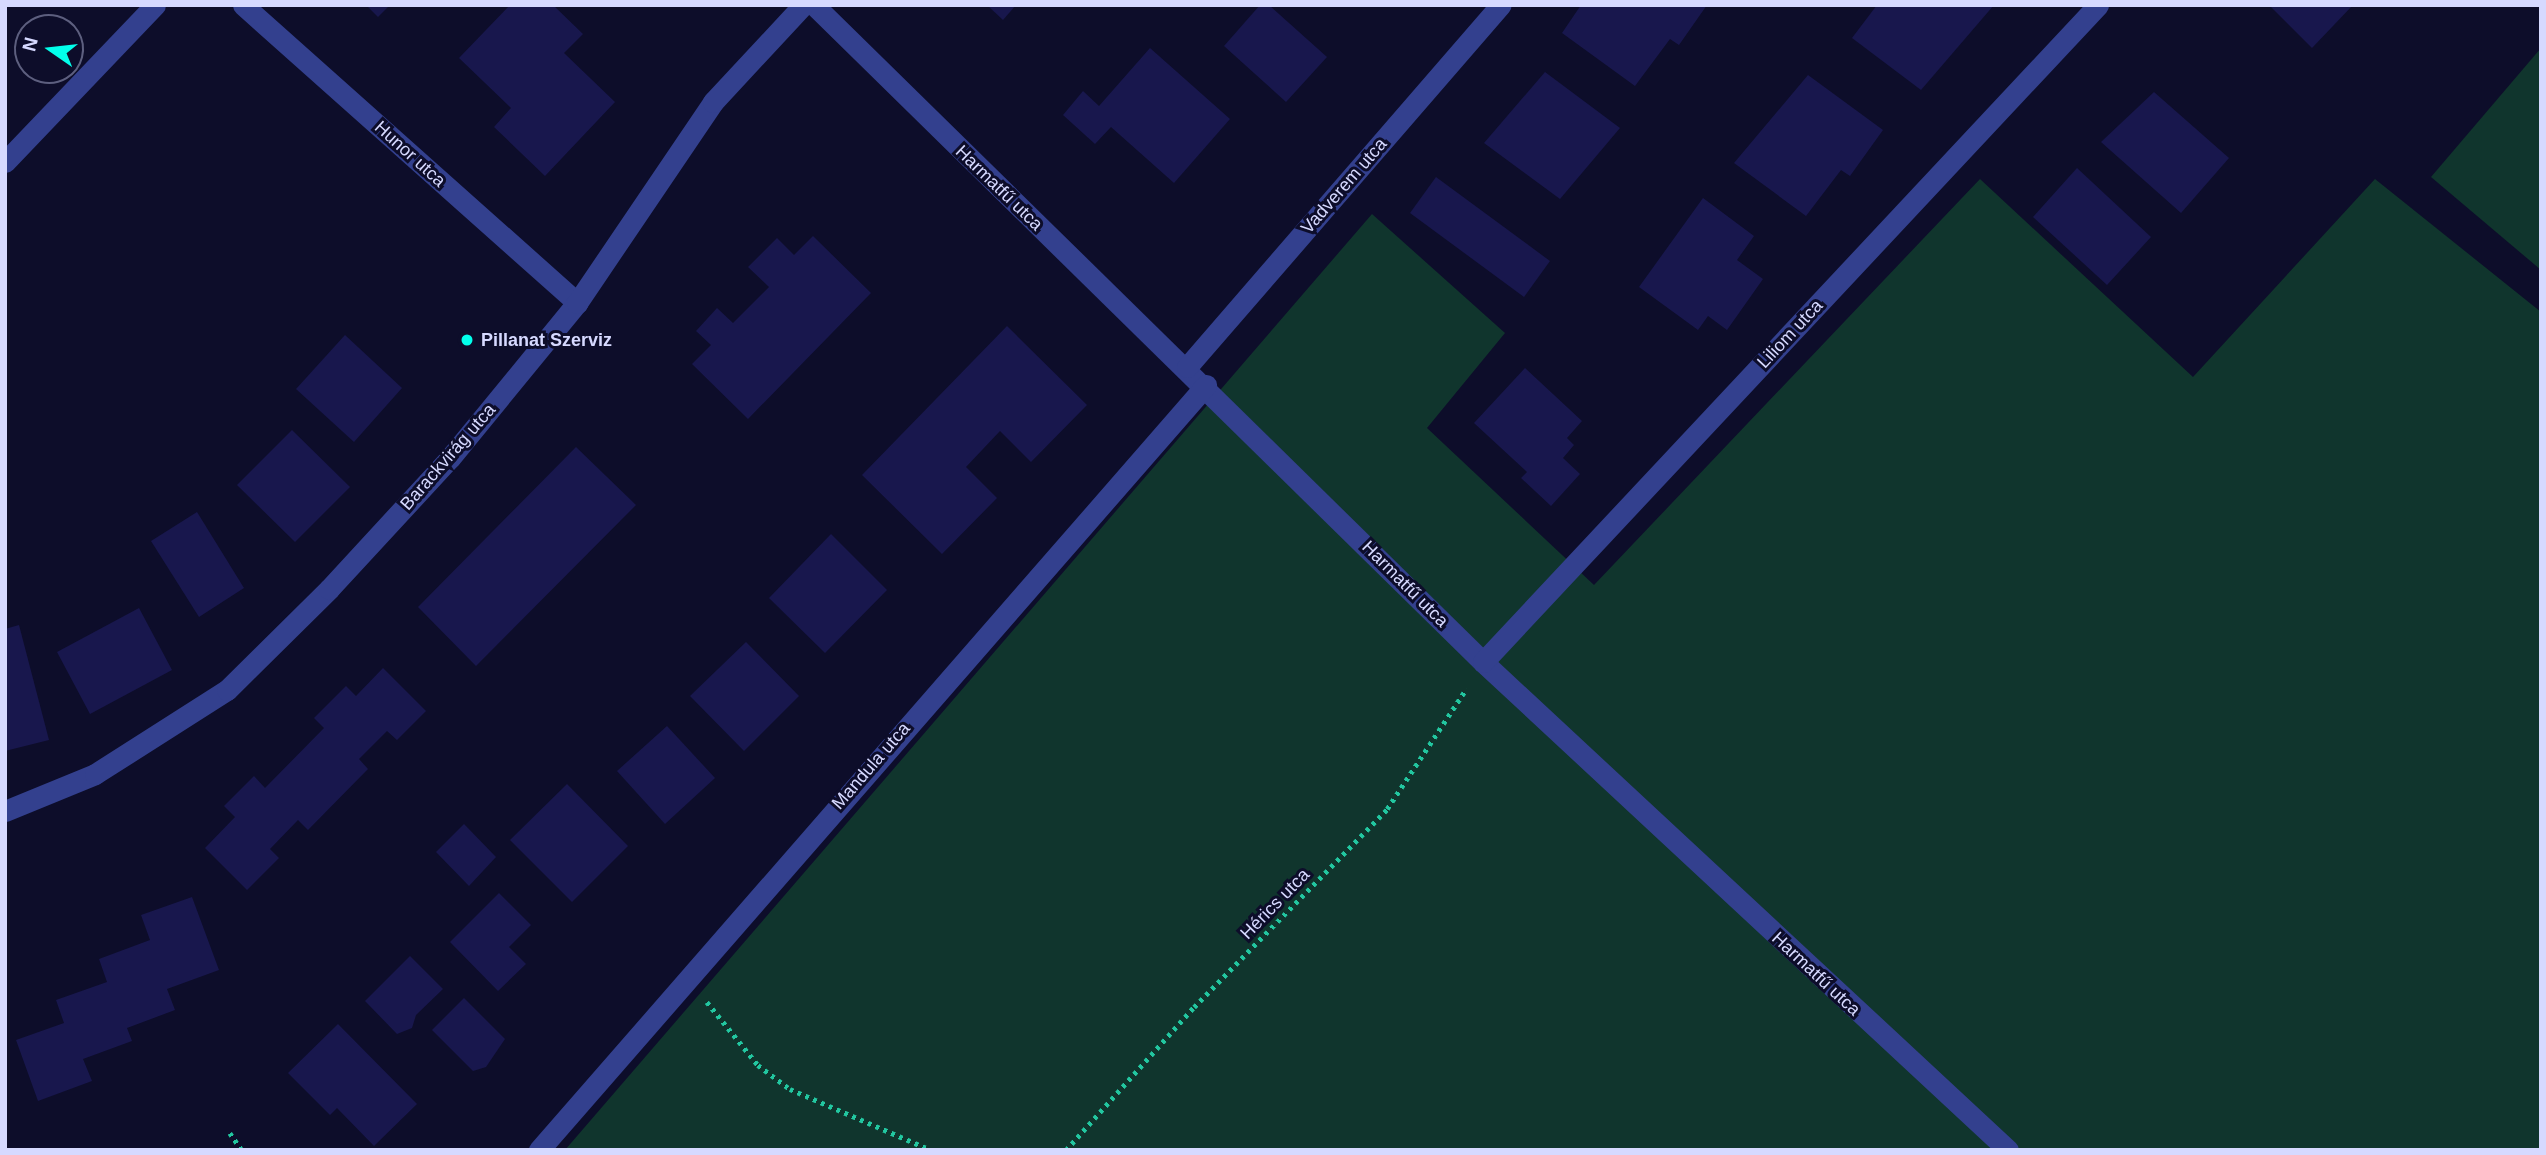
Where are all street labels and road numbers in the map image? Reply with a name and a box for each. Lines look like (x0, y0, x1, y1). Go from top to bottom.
street label: Hunor utca (370, 117, 450, 191)
street label: Vadverem utca (1297, 134, 1391, 238)
street label: Harmatfű utca (951, 141, 1047, 235)
street label: Liliom utca (1753, 295, 1827, 373)
street label: Barackvirág utca (396, 399, 500, 515)
street label: Harmatfű utca (1357, 536, 1453, 632)
street label: Mandula utca (827, 718, 915, 814)
street label: Hérics utca (1236, 864, 1314, 944)
street label: Harmatfű utca (1767, 928, 1865, 1020)

